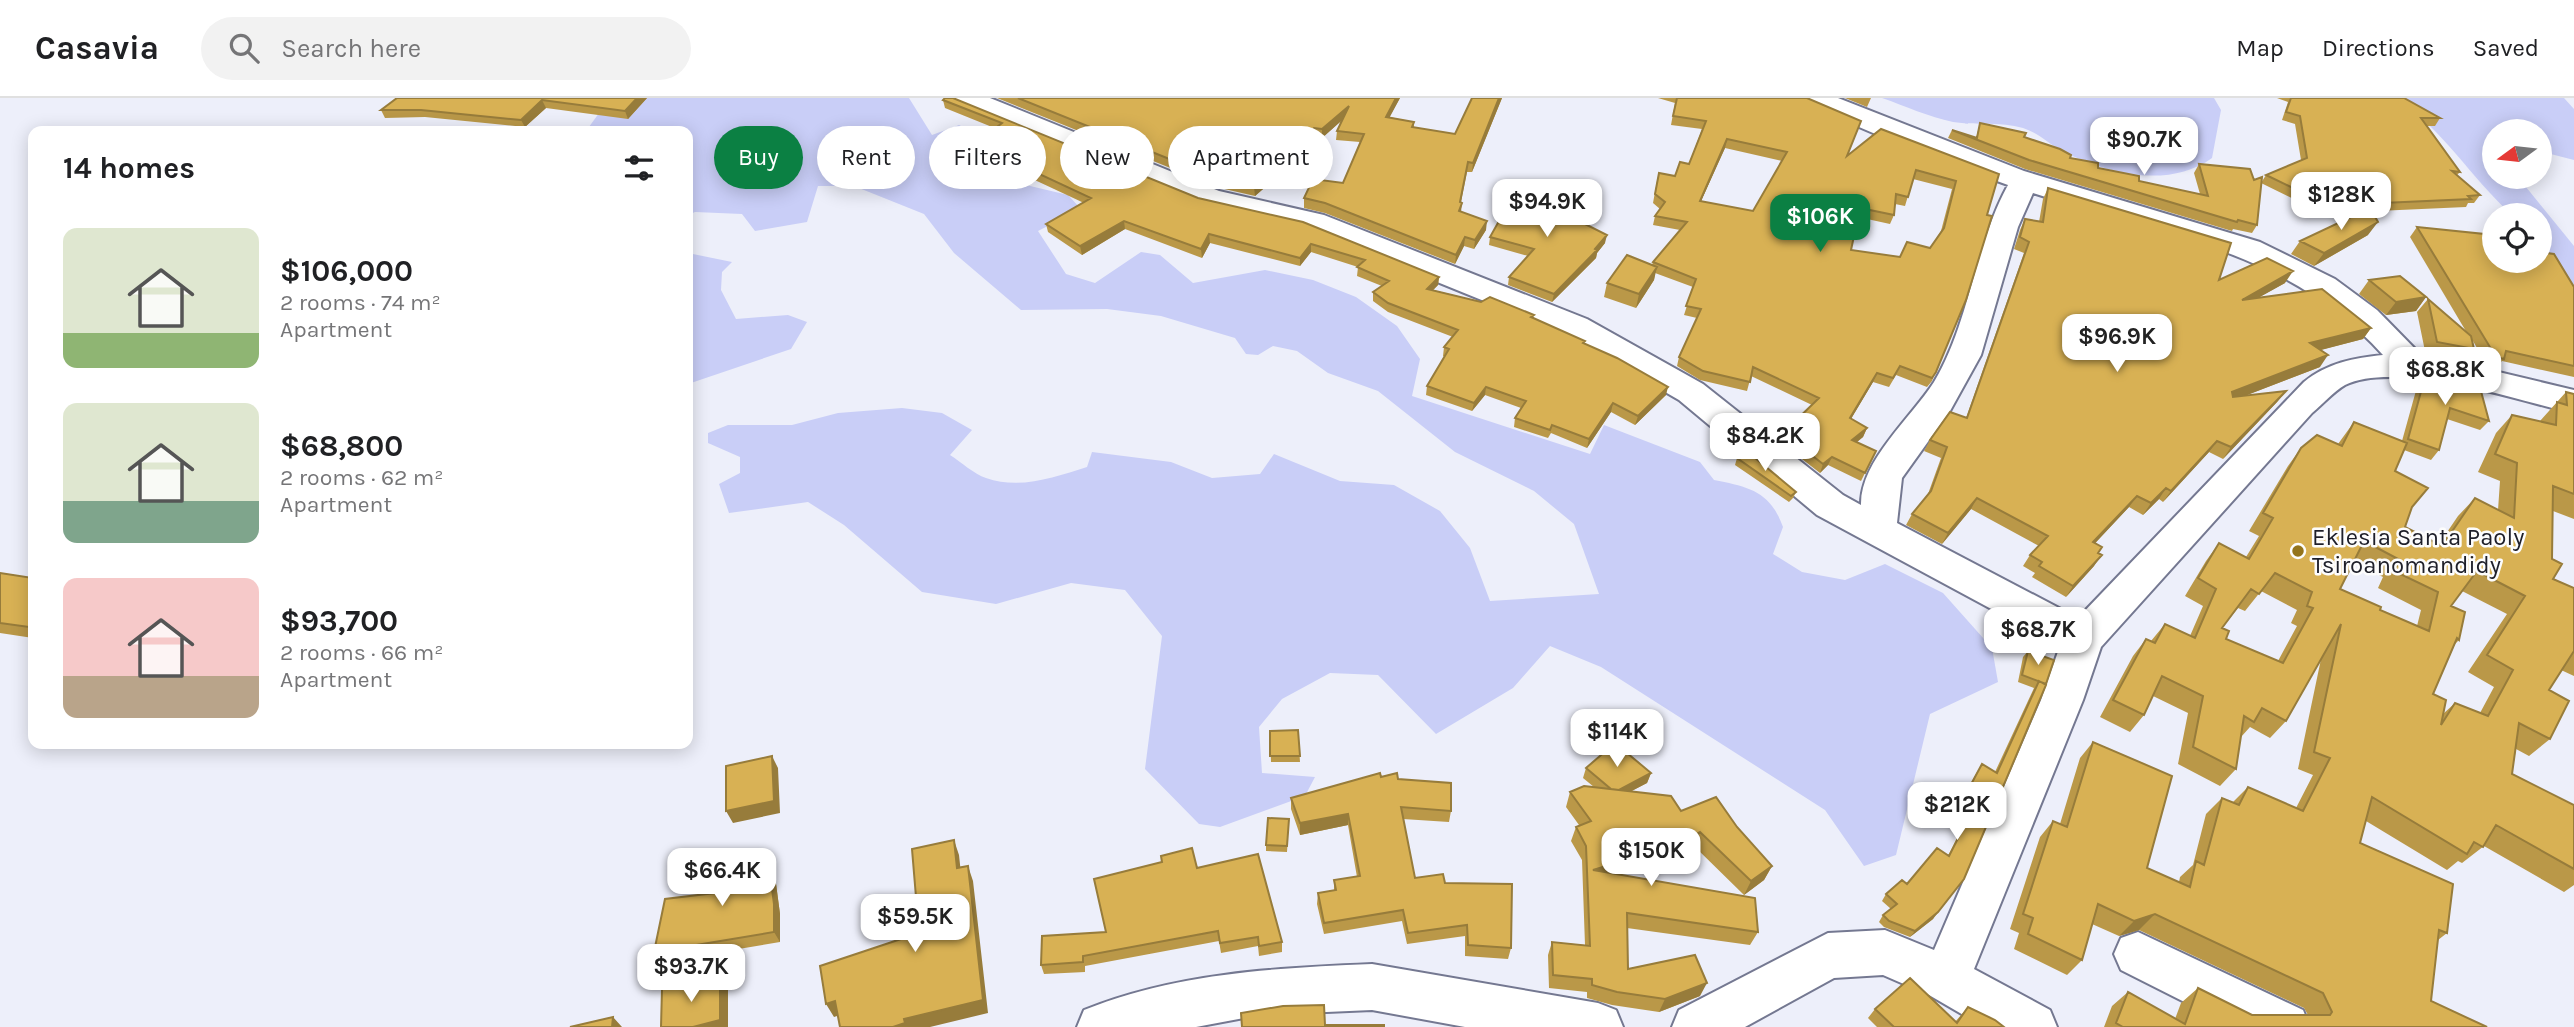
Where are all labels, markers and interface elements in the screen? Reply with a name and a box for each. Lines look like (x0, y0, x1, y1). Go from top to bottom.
search box (201, 17, 691, 80)
text: Casavia (35, 29, 159, 67)
icon: search (225, 29, 263, 67)
text: Search here (281, 33, 421, 64)
text: Map (2236, 34, 2284, 62)
text: Directions (2322, 34, 2435, 62)
text: Saved (2473, 34, 2539, 62)
pin: $90.7K (2087, 118, 2201, 177)
north arrow (2482, 119, 2552, 189)
map controls (2482, 119, 2552, 273)
chip: Buy (714, 126, 803, 189)
chip: Rent (817, 126, 915, 189)
chip: Filters (929, 126, 1046, 189)
chip: New (1060, 126, 1154, 189)
chip: Apartment (1168, 126, 1333, 189)
text: $90.7K (2106, 126, 2182, 153)
icon: filters (620, 149, 658, 187)
text: 14 homes (63, 150, 195, 186)
pin: $128K (2292, 172, 2390, 232)
pin: $94.9K (1490, 180, 1604, 239)
text: $128K (2307, 181, 2375, 208)
text: $94.9K (1508, 188, 1586, 215)
pin: $106K (1771, 194, 1869, 254)
text: $106K (1786, 203, 1854, 230)
button: locate (2482, 203, 2552, 273)
text: $106,000 (280, 253, 413, 289)
icon: home (119, 256, 203, 340)
text: 2 rooms · 74 m² (280, 289, 441, 316)
pin: $96.9K (2060, 314, 2174, 374)
text: Apartment (280, 316, 392, 343)
text: $96.9K (2078, 323, 2156, 350)
pin: $68.8K (2388, 348, 2502, 407)
text: $68.8K (2405, 356, 2485, 383)
pin: $84.2K (1708, 414, 1822, 473)
text: $84.2K (1726, 422, 1804, 449)
text: $68,800 (280, 428, 403, 464)
icon: home (119, 431, 203, 515)
text: 2 rooms · 62 m² (280, 464, 444, 491)
text: Apartment (280, 491, 392, 518)
place label: Eklesia Santa Paoly Tsiroanomandidy (2312, 523, 2524, 579)
marker: Eklesia Santa Paoly Tsiroanomandidy (2290, 543, 2306, 559)
text: $93,700 (280, 603, 398, 639)
icon: home (119, 606, 203, 690)
pin: $68.7K (1981, 608, 2095, 667)
text: $68.7K (2000, 616, 2076, 643)
text: 2 rooms · 66 m² (280, 639, 443, 666)
text: Apartment (280, 666, 392, 693)
pin: $114K (1568, 710, 1666, 769)
text: $114K (1587, 718, 1647, 745)
pin: $212K (1908, 782, 2006, 842)
text: $212K (1924, 791, 1990, 818)
pin: $150K (1602, 828, 1700, 888)
text: $150K (1617, 837, 1685, 864)
pin: $66.4K (665, 848, 779, 908)
text: $66.4K (683, 857, 761, 884)
pin: $59.5K (858, 894, 972, 954)
text: $59.5K (877, 903, 953, 930)
pin: $93.7K (634, 944, 748, 1004)
text: $93.7K (653, 953, 729, 980)

